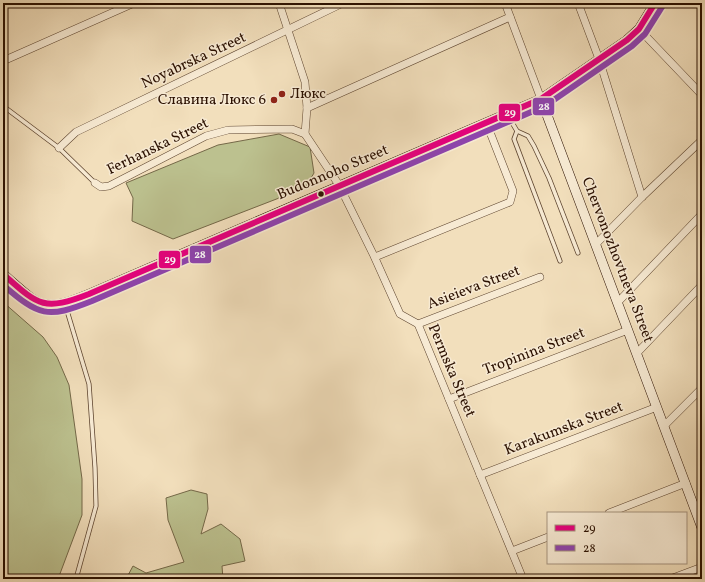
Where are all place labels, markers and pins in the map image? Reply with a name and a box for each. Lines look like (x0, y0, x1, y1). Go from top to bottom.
place label: Люкс (290, 84, 326, 105)
marker: Люкс (277, 89, 287, 99)
place label: Славина Люкс 6 (158, 90, 266, 111)
marker: Славина Люкс 6 (269, 95, 279, 105)
unlabelled marker (316, 189, 326, 199)

